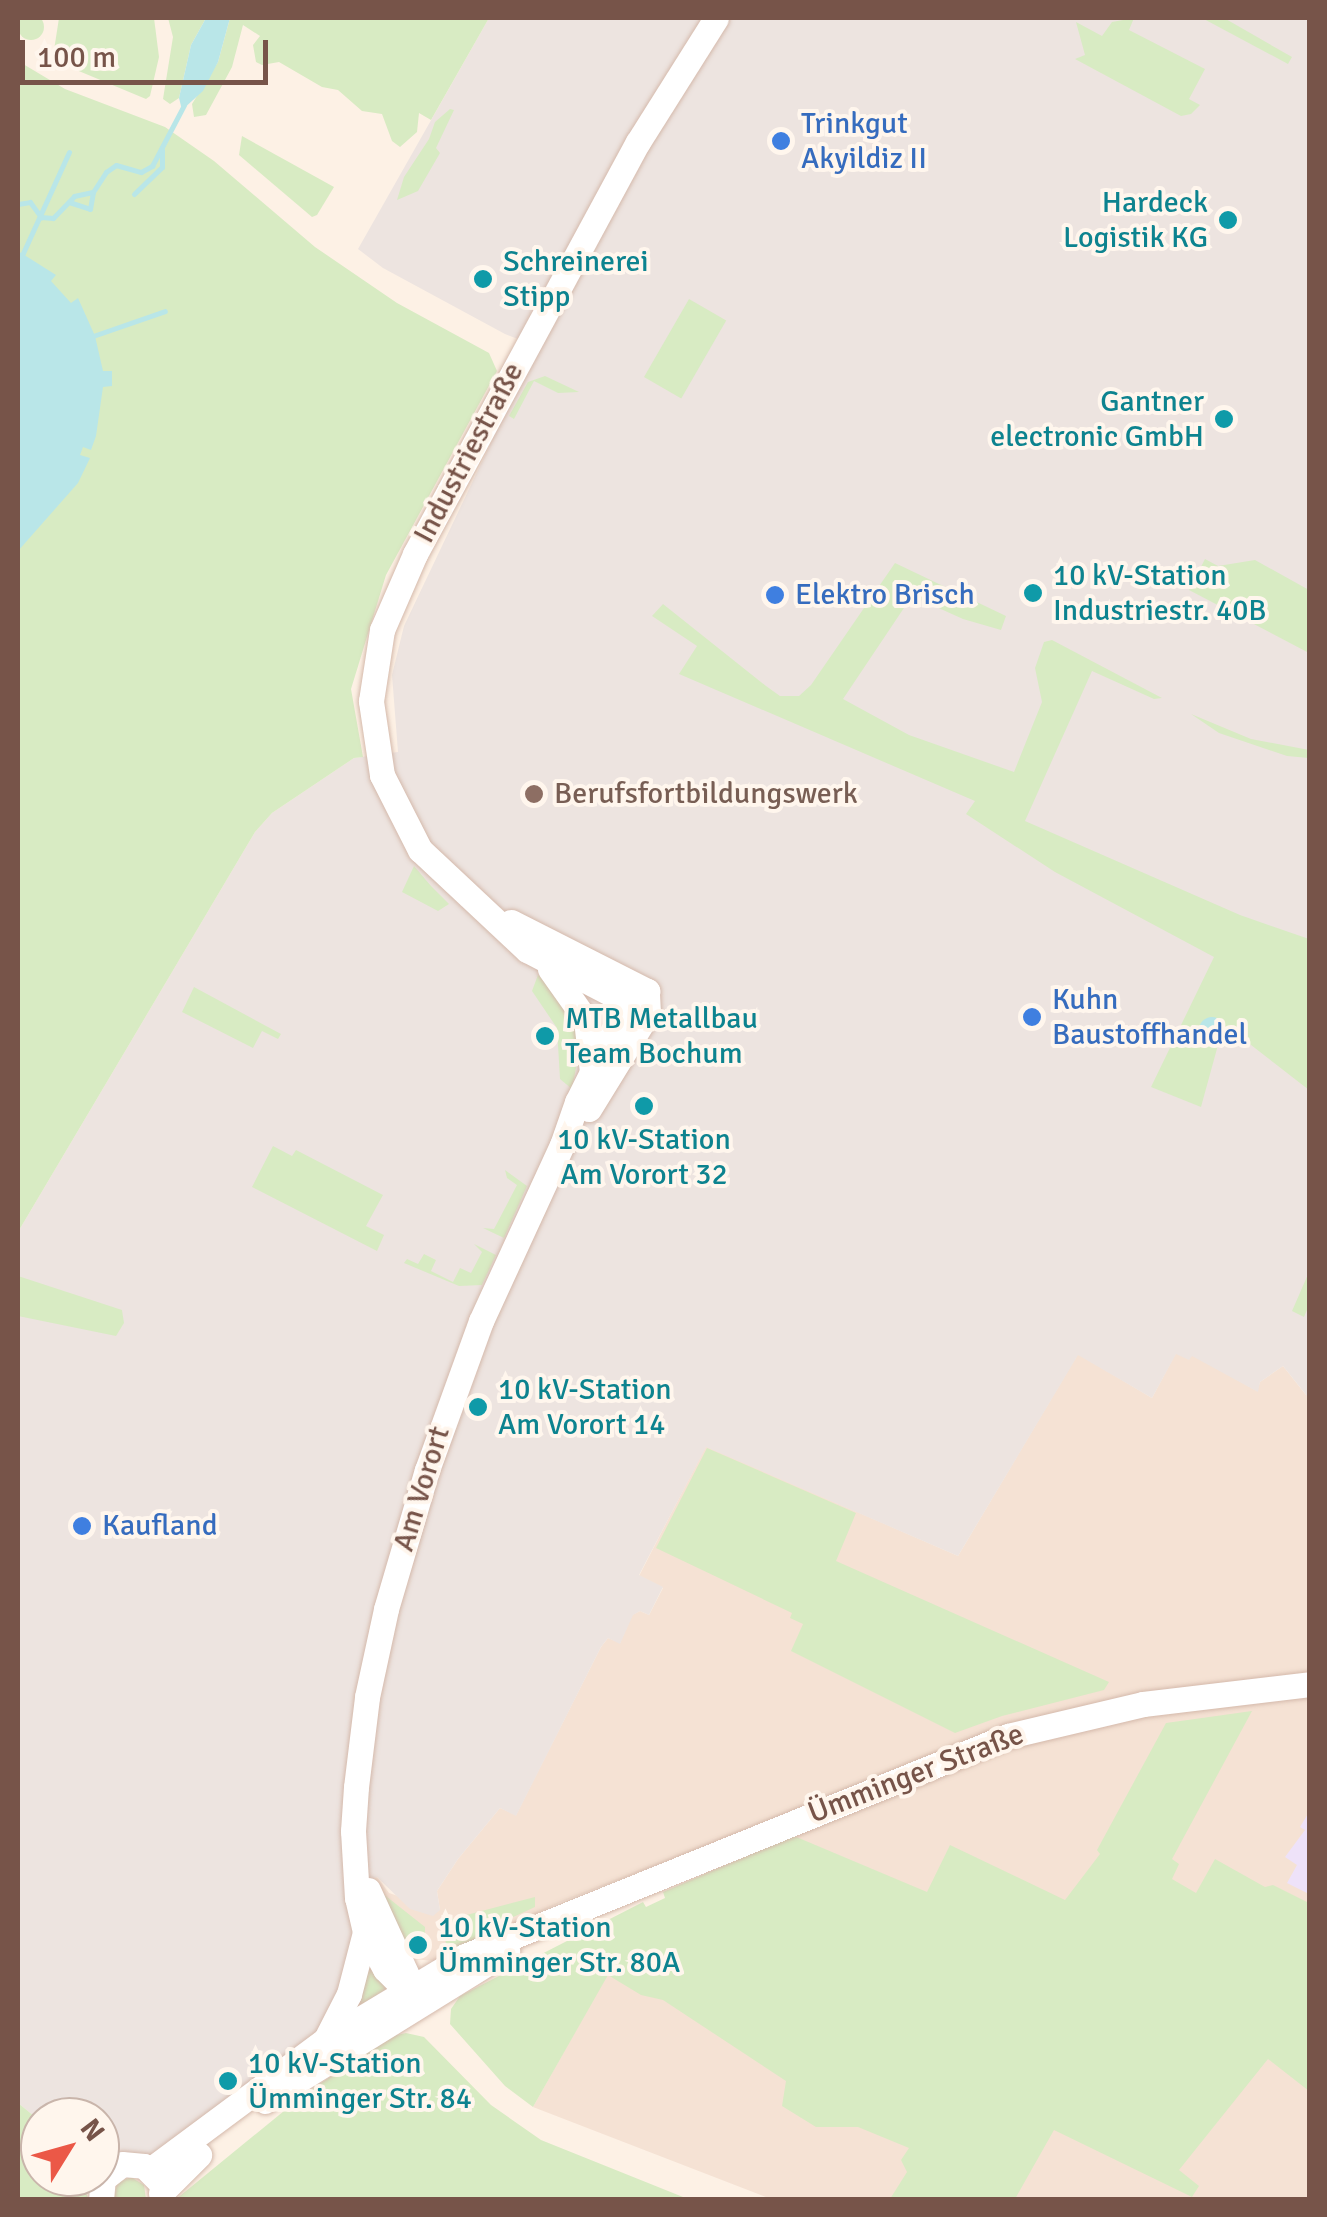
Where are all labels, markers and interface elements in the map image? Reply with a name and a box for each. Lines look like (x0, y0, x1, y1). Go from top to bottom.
scale bar (25, 20, 272, 82)
text: 100 m (37, 39, 116, 76)
place label: Trinkgut Akyildiz II (801, 106, 927, 176)
marker: Trinkgut Akyildiz II (770, 130, 792, 152)
place label: Hardeck Logistik KG (1063, 185, 1208, 256)
marker: Hardeck Logistik KG (1217, 209, 1239, 231)
place label: Schreinerei Stipp (503, 244, 649, 314)
marker: Schreinerei Stipp (472, 268, 494, 290)
street label: Industriestraße (406, 357, 532, 549)
place label: Gantner electronic GmbH (990, 384, 1204, 454)
marker: Gantner electronic GmbH (1213, 408, 1235, 430)
place label: 10 kV-Station Industriestr. 40B (1053, 558, 1267, 628)
place label: Elektro Brisch (795, 577, 975, 613)
marker: 10 kV-Station Industriestr. 40B (1022, 582, 1044, 604)
marker: Elektro Brisch (764, 584, 786, 606)
place label: Berufsfortbildungswerk (554, 776, 858, 812)
marker: Berufsfortbildungswerk (523, 783, 545, 805)
place label: Kuhn Baustoffhandel (1052, 982, 1247, 1052)
place label: MTB Metallbau Team Bochum (565, 1001, 758, 1072)
marker: Kuhn Baustoffhandel (1021, 1006, 1043, 1028)
marker: MTB Metallbau Team Bochum (534, 1025, 556, 1047)
marker: 10 kV-Station Am Vorort 32 (633, 1095, 655, 1117)
place label: 10 kV-Station Am Vorort 32 (557, 1122, 731, 1192)
place label: 10 kV-Station Am Vorort 14 (498, 1372, 672, 1442)
marker: 10 kV-Station Am Vorort 14 (467, 1396, 489, 1418)
street label: Am Vorort (386, 1422, 458, 1556)
place label: Kaufland (102, 1508, 218, 1544)
marker: Kaufland (71, 1515, 93, 1537)
street label: Ümminger Straße (803, 1716, 1029, 1832)
place label: 10 kV-Station Ümminger Str. 80A (438, 1910, 680, 1980)
marker: 10 kV-Station Ümminger Str. 80A (407, 1934, 429, 1956)
place label: 10 kV-Station Ümminger Str. 84 (248, 2046, 472, 2116)
marker: 10 kV-Station Ümminger Str. 84 (217, 2070, 239, 2092)
north arrow (20, 2097, 120, 2197)
text: N (73, 2112, 112, 2148)

